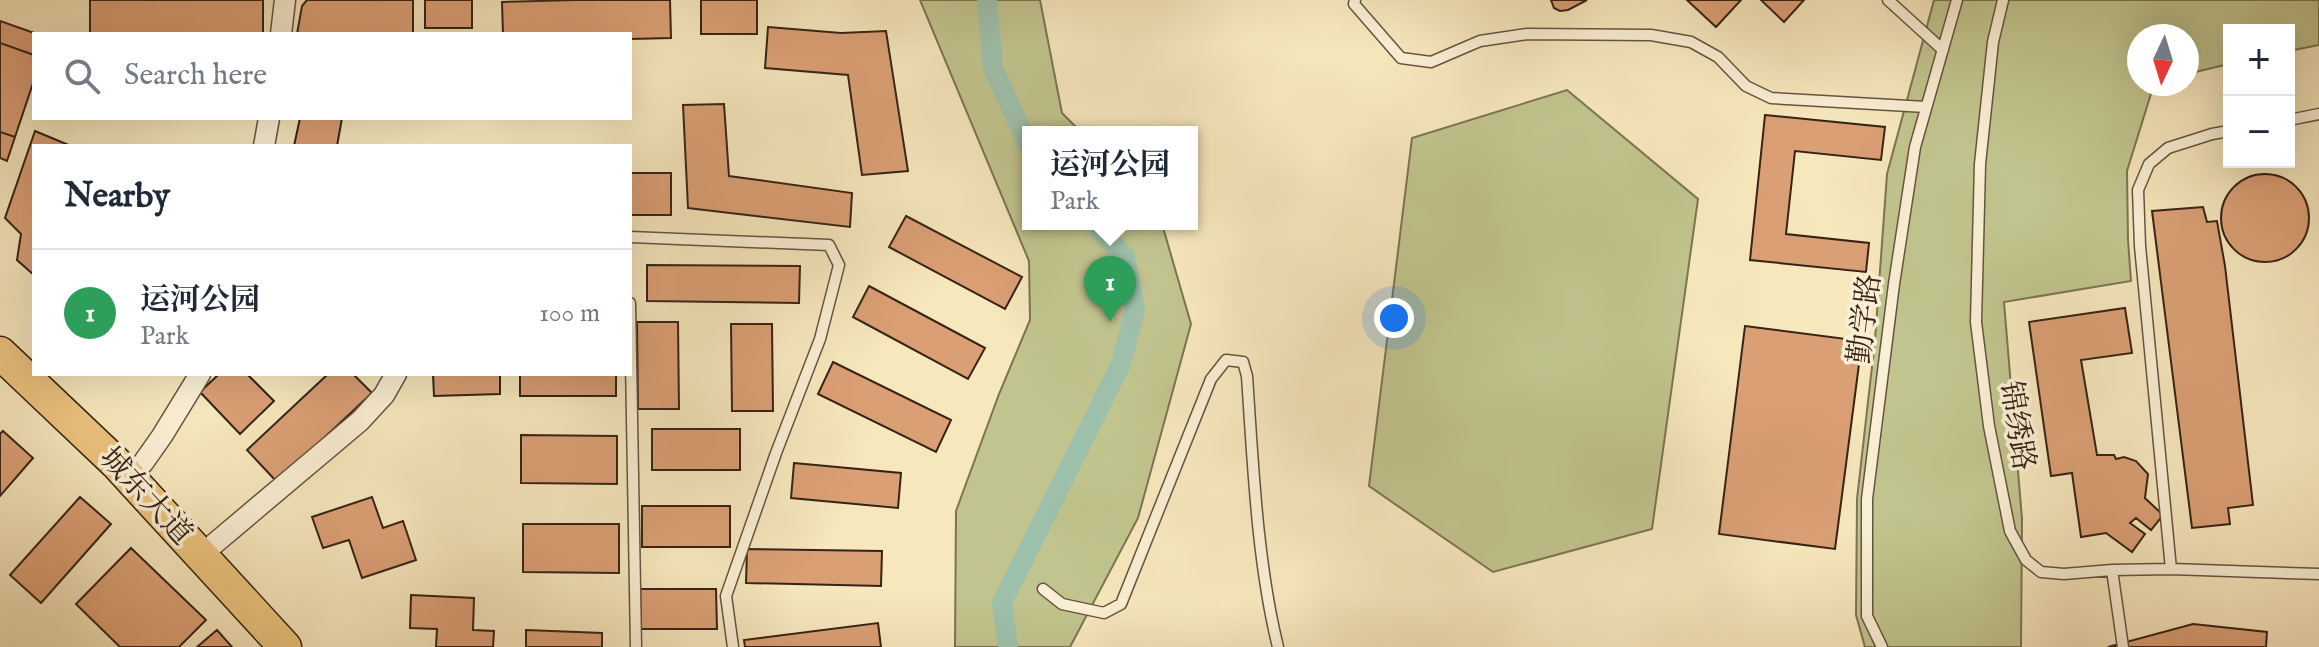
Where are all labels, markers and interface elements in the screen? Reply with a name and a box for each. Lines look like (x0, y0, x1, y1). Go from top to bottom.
north arrow (2127, 24, 2199, 96)
map controls (2223, 24, 2295, 168)
button: + (2223, 24, 2295, 96)
search box (32, 32, 632, 120)
icon: search (60, 54, 104, 98)
text: Search here (124, 57, 267, 95)
button: − (2223, 96, 2295, 168)
popup (1022, 126, 1198, 230)
text: 运河公园 (1050, 147, 1170, 185)
text: Nearby (64, 175, 170, 218)
text: Park (1050, 185, 1099, 218)
pin: 1 (1084, 256, 1136, 322)
street label: 勤学路 (1842, 272, 1890, 366)
text: 运河公园 (140, 282, 260, 320)
text: 1 (85, 297, 95, 330)
text: 100 m (539, 297, 600, 330)
your location (1374, 298, 1414, 338)
text: Park (140, 320, 189, 353)
street label: 锦绣路 (1990, 379, 2042, 473)
street label: 城东大道 (90, 440, 200, 554)

